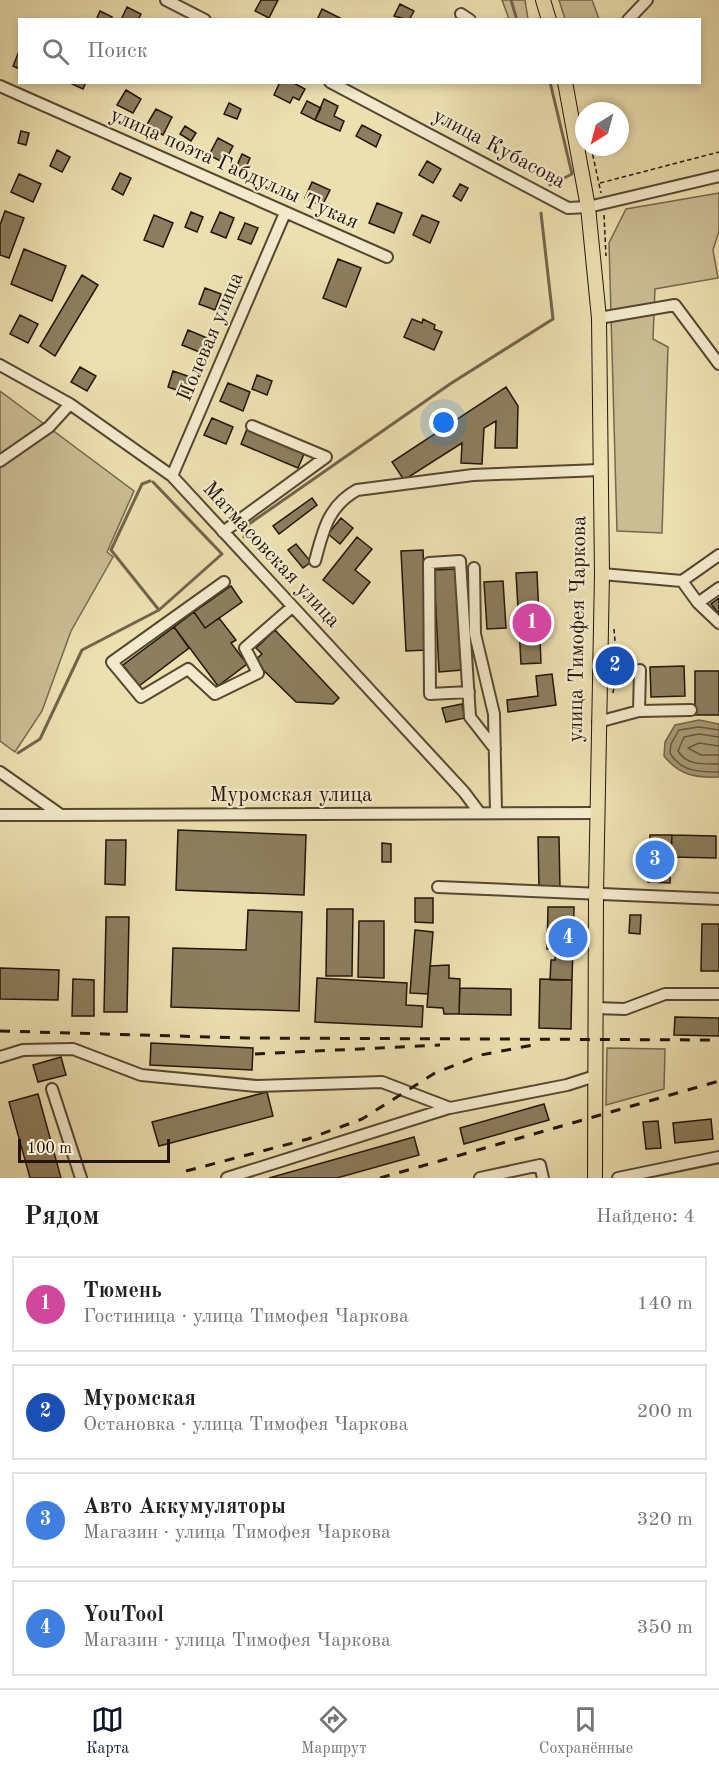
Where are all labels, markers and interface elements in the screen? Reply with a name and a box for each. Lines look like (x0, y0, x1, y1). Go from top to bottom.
search box (18, 18, 701, 84)
icon: search (39, 35, 72, 68)
text: Поиск (87, 40, 148, 62)
north arrow (575, 102, 629, 156)
street label: улица поэта Габдуллы Тукая (107, 105, 361, 233)
street label: улица Кубасова (429, 105, 569, 193)
street label: Полевая улица (174, 269, 248, 405)
your location (429, 408, 458, 437)
street label: Матмасовская улица (198, 478, 344, 632)
street label: улица Тимофея Чаркова (566, 515, 590, 743)
pin: 1 (512, 600, 552, 646)
pin: 2 (596, 644, 634, 688)
street label: Муромская улица (210, 785, 372, 806)
pin: 3 (636, 838, 674, 882)
pin: 4 (548, 916, 588, 960)
scale bar (18, 1136, 170, 1164)
text: 100 m (27, 1141, 72, 1157)
text: Рядом (24, 1204, 99, 1230)
text: Найдено: 4 (596, 1207, 695, 1227)
text: Тюмень (83, 1280, 162, 1302)
text: 1 (40, 1294, 51, 1314)
text: 140 m (637, 1294, 693, 1314)
text: Гостиница · улица Тимофея Чаркова (83, 1307, 409, 1327)
text: Муромская (83, 1388, 196, 1410)
text: 2 (40, 1402, 51, 1422)
text: 200 m (637, 1402, 693, 1422)
text: Остановка · улица Тимофея Чаркова (83, 1415, 408, 1435)
text: Авто Аккумуляторы (83, 1496, 286, 1518)
text: 3 (40, 1510, 51, 1530)
text: 320 m (637, 1510, 693, 1530)
text: Магазин · улица Тимофея Чаркова (83, 1523, 391, 1543)
text: YouTool (83, 1604, 164, 1626)
text: 4 (40, 1618, 51, 1638)
text: 350 m (637, 1618, 693, 1638)
text: Магазин · улица Тимофея Чаркова (83, 1631, 391, 1651)
tab: Карта (86, 1703, 129, 1759)
tab: Маршрут (301, 1703, 367, 1759)
tab: Сохранённые (539, 1703, 633, 1759)

